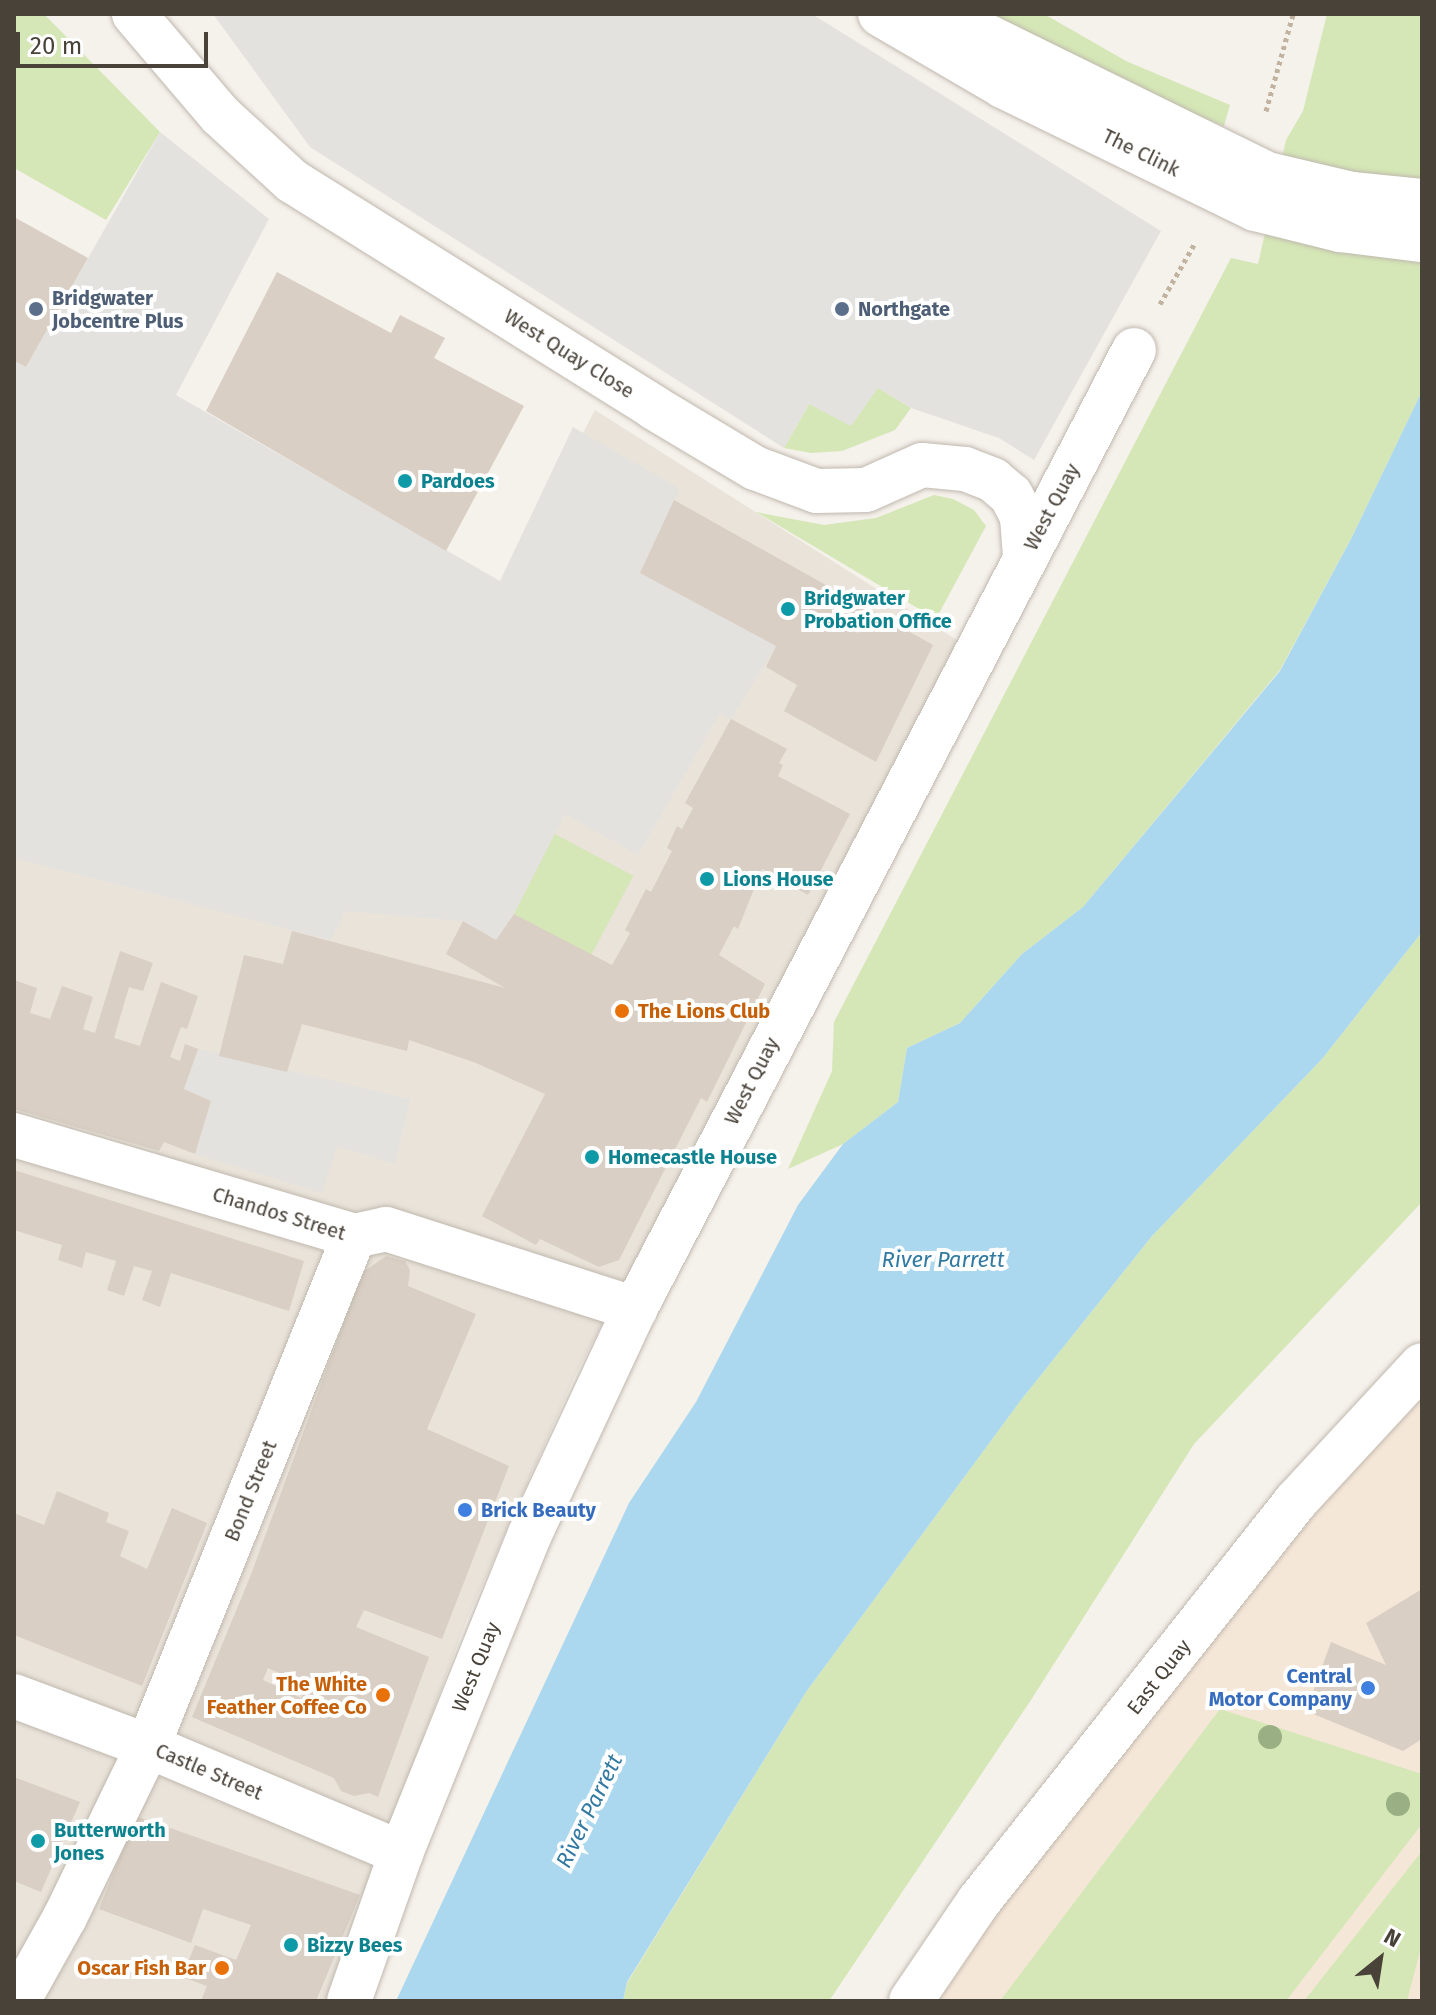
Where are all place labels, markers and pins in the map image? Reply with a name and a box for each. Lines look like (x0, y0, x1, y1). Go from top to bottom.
place label: Bridgwater Jobcentre Plus (52, 286, 183, 333)
place label: Northgate (858, 297, 950, 321)
marker: Bridgwater Jobcentre Plus (27, 300, 45, 318)
marker: Northgate (833, 300, 851, 318)
place label: Pardoes (421, 469, 495, 493)
marker: Pardoes (396, 472, 414, 490)
place label: Bridgwater Probation Office (804, 586, 952, 633)
marker: Bridgwater Probation Office (779, 600, 797, 618)
place label: Lions House (723, 867, 834, 891)
marker: Lions House (698, 870, 716, 888)
place label: The Lions Club (638, 999, 770, 1023)
marker: The Lions Club (613, 1002, 631, 1020)
place label: Homecastle House (608, 1145, 777, 1169)
marker: Homecastle House (583, 1148, 601, 1166)
place label: Brick Beauty (481, 1498, 596, 1522)
marker: Brick Beauty (456, 1501, 474, 1519)
place label: Central Motor Company (1209, 1664, 1352, 1711)
place label: The White Feather Coffee Co (207, 1672, 367, 1719)
marker: Central Motor Company (1359, 1679, 1377, 1697)
marker: The White Feather Coffee Co (374, 1686, 392, 1704)
place label: Butterworth Jones (54, 1818, 166, 1865)
marker: Butterworth Jones (29, 1832, 47, 1850)
place label: Bizzy Bees (307, 1933, 403, 1957)
marker: Bizzy Bees (282, 1936, 300, 1954)
place label: Oscar Fish Bar (77, 1956, 206, 1980)
marker: Oscar Fish Bar (213, 1959, 231, 1977)

